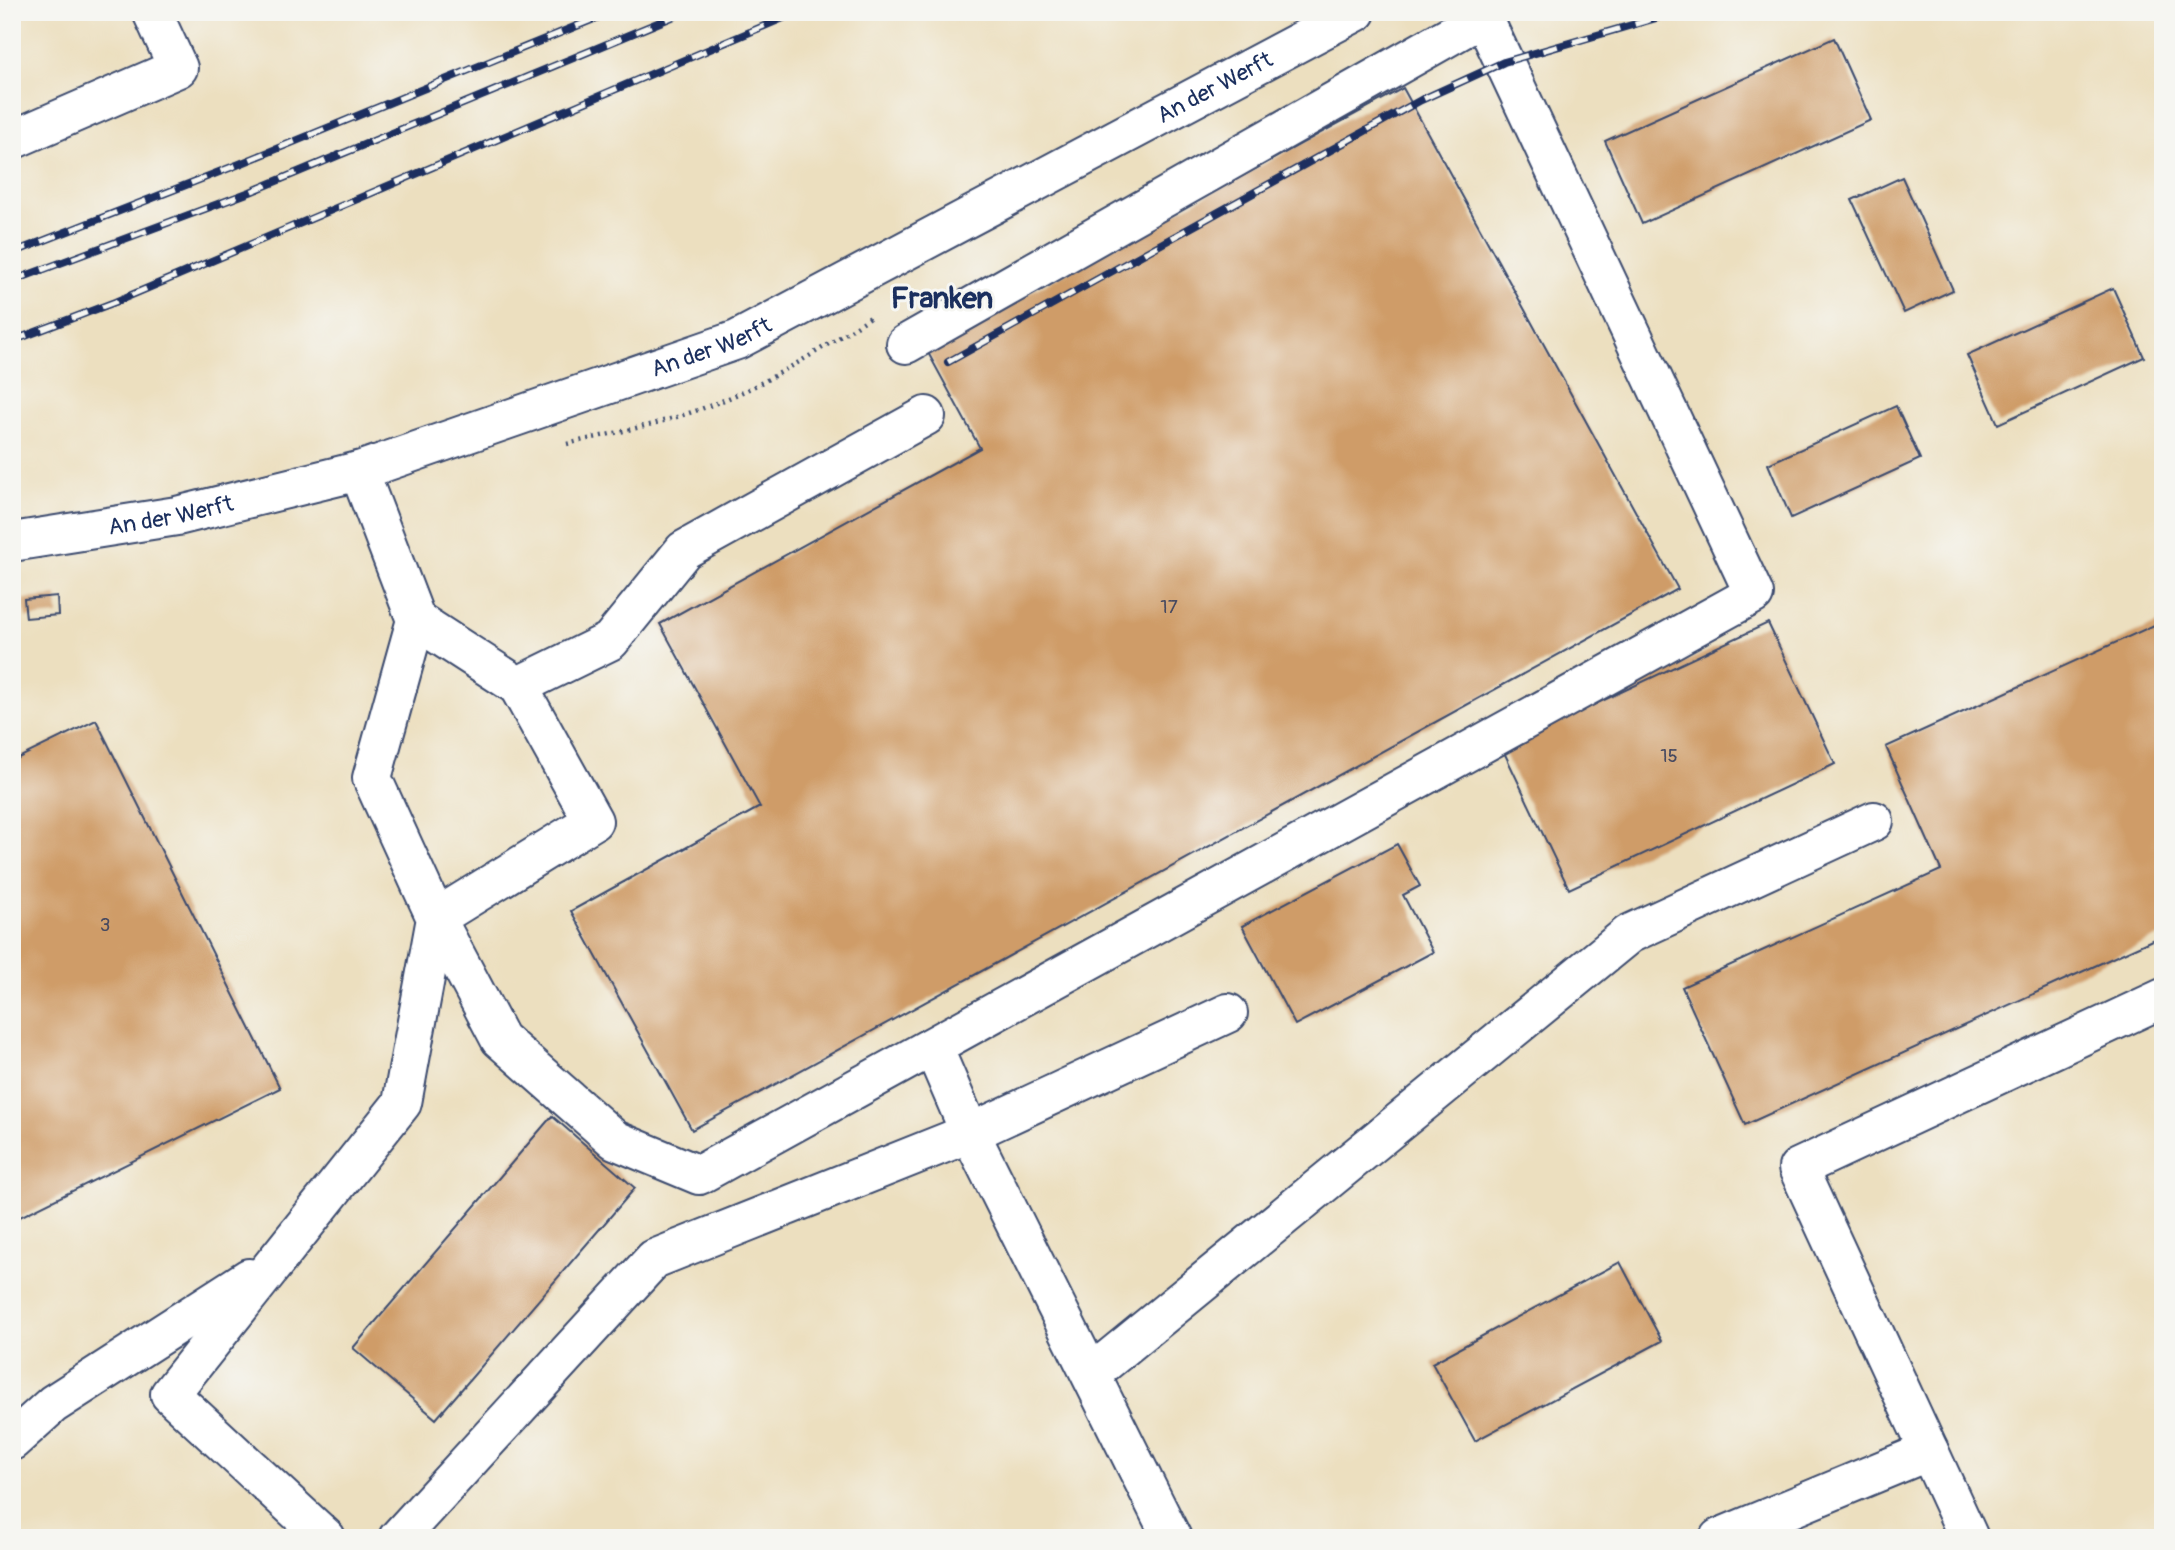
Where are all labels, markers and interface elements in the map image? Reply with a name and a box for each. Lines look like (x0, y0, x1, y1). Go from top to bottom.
street label: An der Werft (1152, 44, 1278, 129)
district label: Franken (891, 280, 993, 317)
street label: An der Werft (647, 310, 777, 383)
street label: An der Werft (106, 488, 237, 541)
house number: 17 (1160, 595, 1178, 619)
house number: 15 (1660, 744, 1678, 768)
house number: 3 (100, 913, 110, 937)

